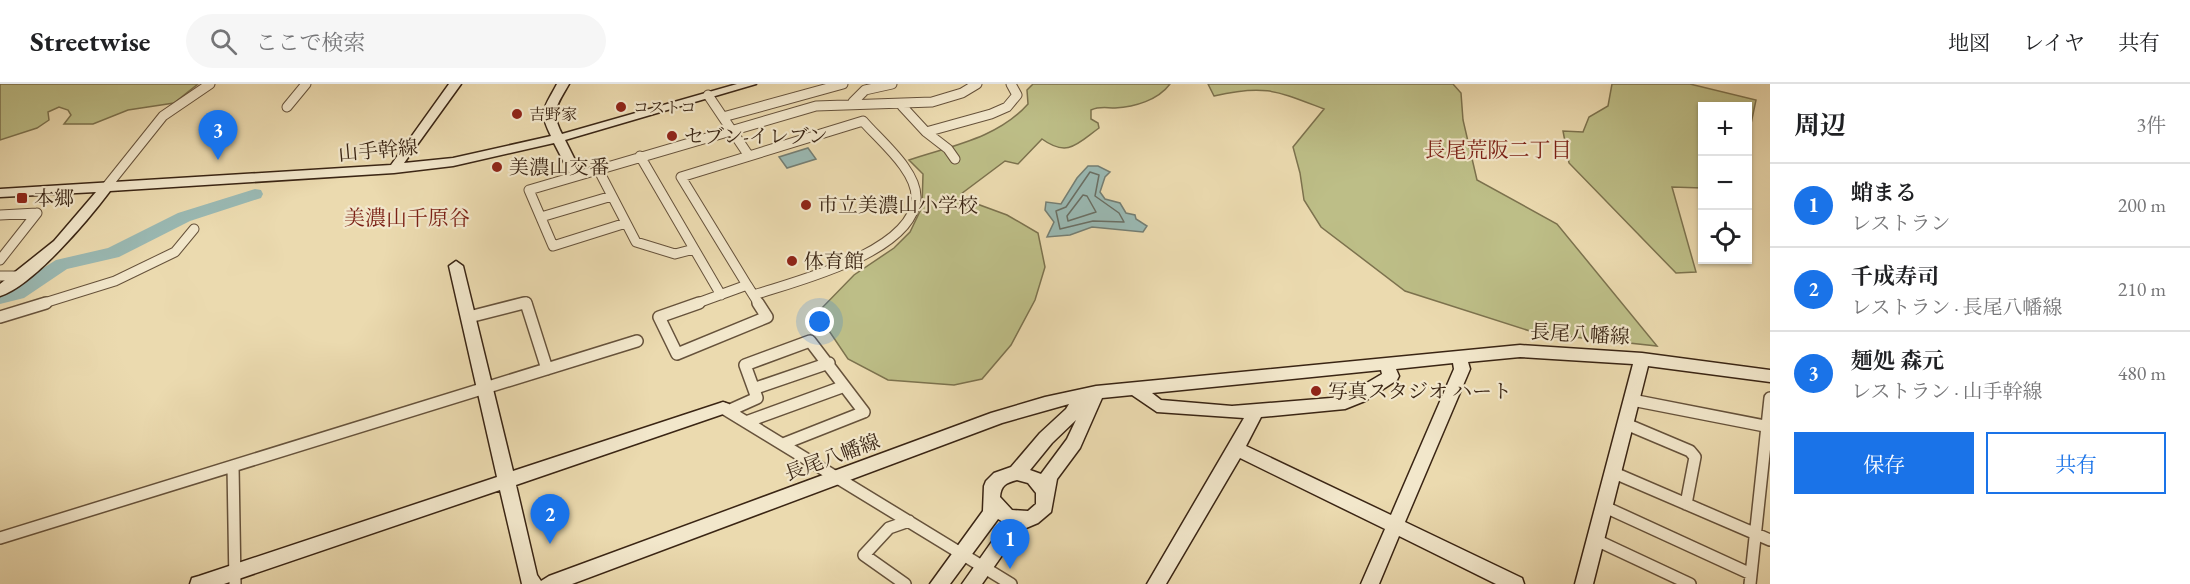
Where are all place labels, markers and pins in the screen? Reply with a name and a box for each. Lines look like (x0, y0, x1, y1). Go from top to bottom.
place label: コストコ (633, 97, 696, 118)
marker: コストコ (614, 100, 628, 114)
place label: 吉野家 (529, 104, 577, 125)
marker: 吉野家 (510, 107, 524, 121)
pin: 3 (198, 110, 238, 160)
place label: セブン-イレブン (684, 123, 828, 149)
marker: セブン-イレブン (665, 129, 679, 143)
place label: 美濃山交番 (509, 154, 609, 180)
marker: 美濃山交番 (490, 160, 504, 174)
place label: 本郷 (34, 185, 74, 211)
marker: 本郷 (15, 191, 29, 205)
place label: 市立美濃山小学校 (818, 192, 978, 218)
marker: 市立美濃山小学校 (799, 198, 813, 212)
place label: 体育館 (804, 248, 864, 274)
marker: 体育館 (785, 254, 799, 268)
place label: 写真スタジオ ハート (1328, 378, 1512, 404)
marker: 写真スタジオ ハート (1309, 384, 1323, 398)
pin: 2 (530, 494, 570, 544)
pin: 1 (990, 520, 1030, 569)

